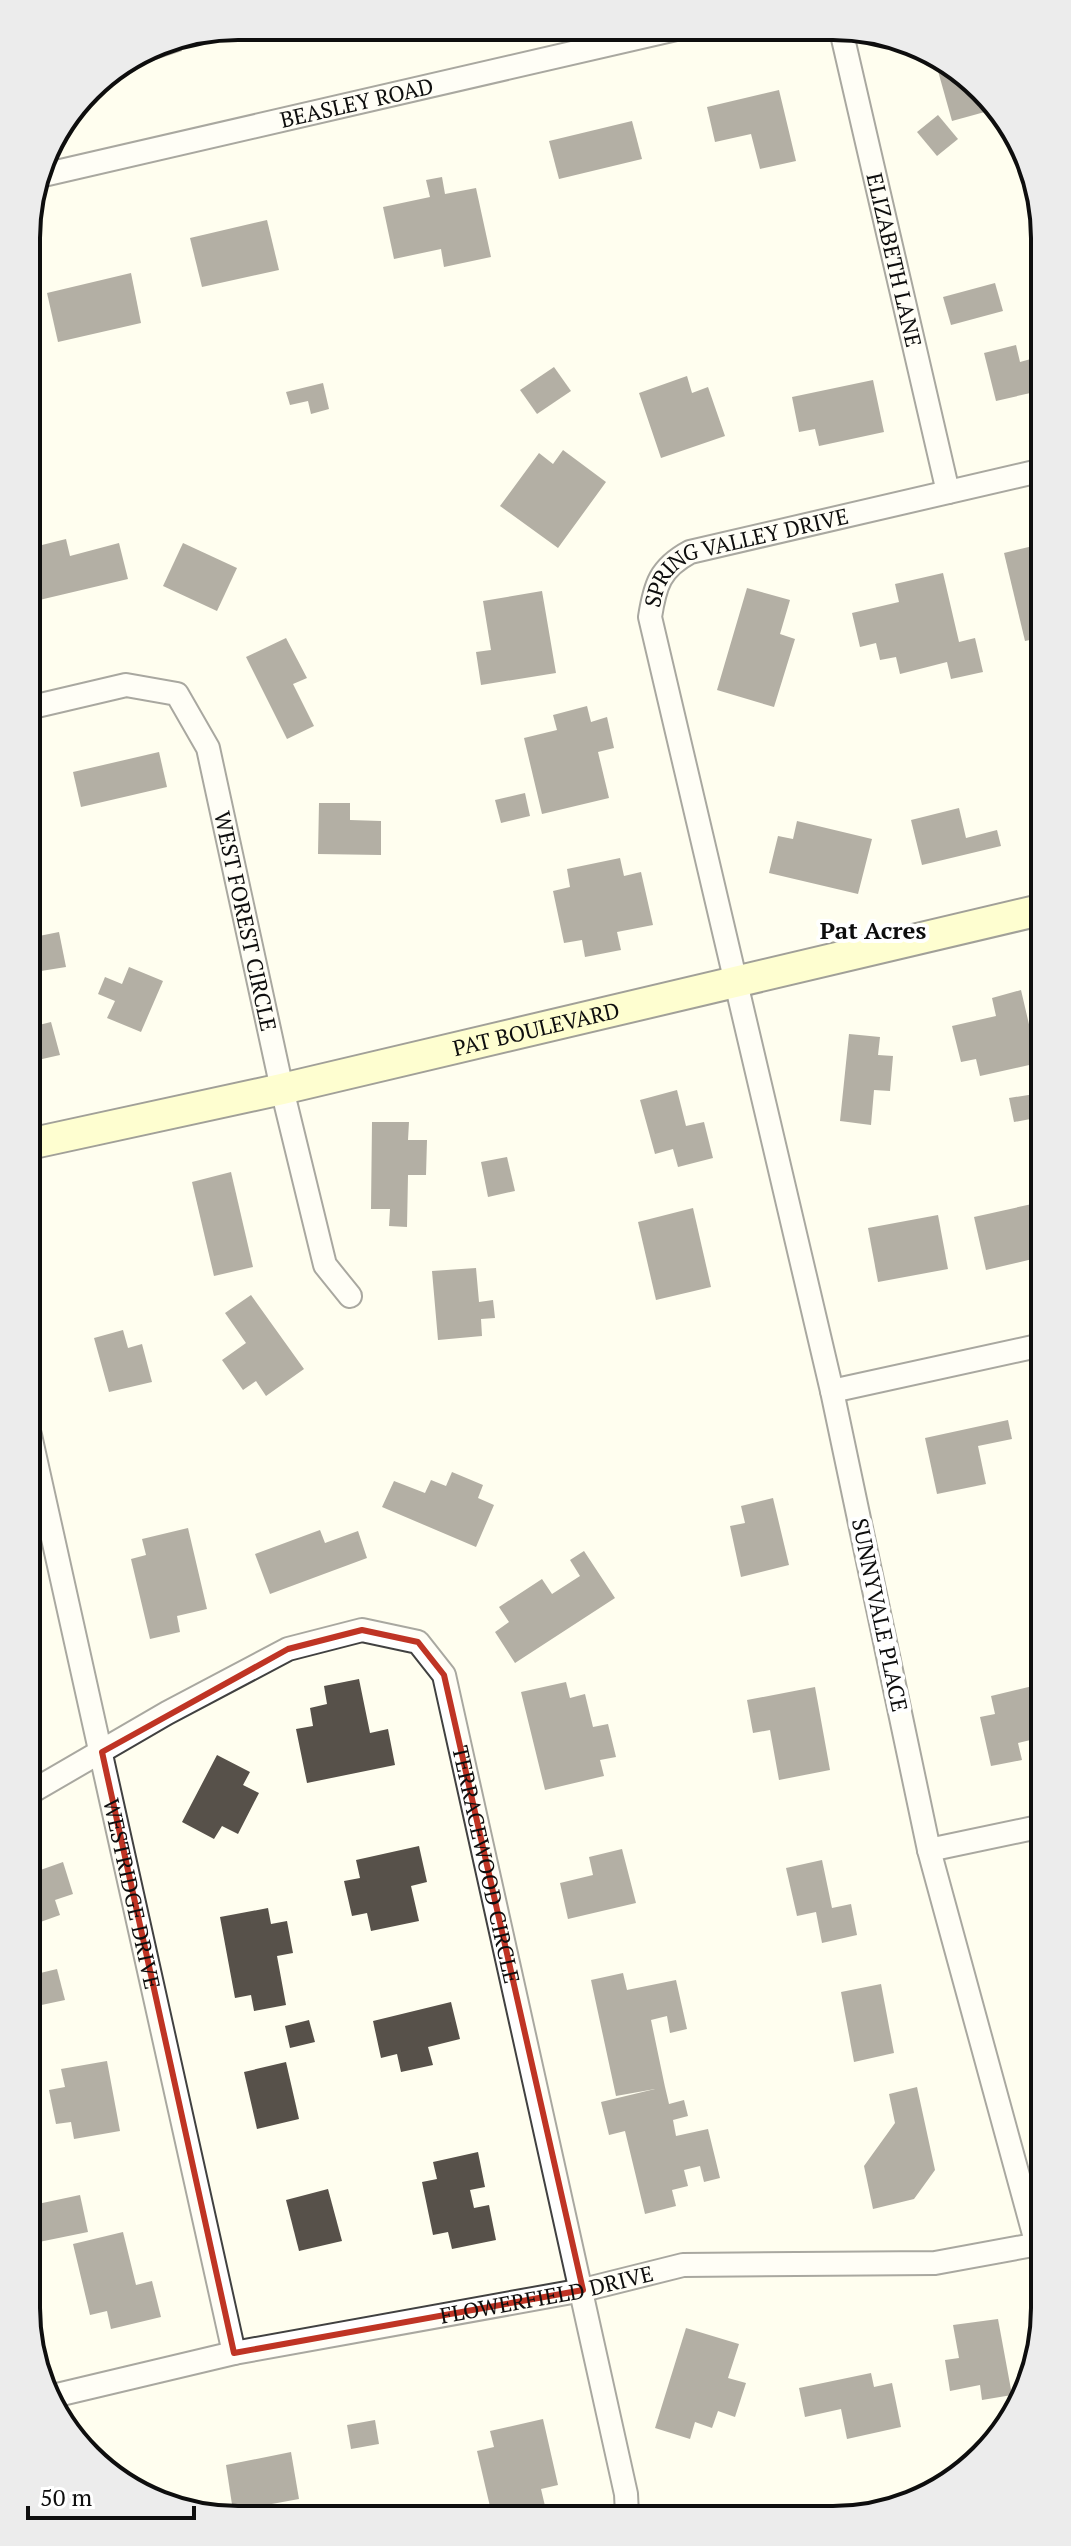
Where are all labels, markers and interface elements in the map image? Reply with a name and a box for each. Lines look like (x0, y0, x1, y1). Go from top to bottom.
street label: BEASLEY ROAD (277, 70, 436, 134)
street label: ELIZABETH LANE (861, 170, 929, 350)
street label: SPRING VALLEY DRIVE (637, 501, 851, 610)
street label: WEST FOREST CIRCLE (208, 808, 284, 1034)
district label: Pat Acres (820, 914, 927, 946)
street label: PAT BOULEVARD (450, 995, 622, 1062)
street label: SUNNYVALE PLACE (846, 1516, 915, 1714)
street label: TERRACEWOOD CIRCLE (446, 1743, 527, 1986)
street label: WESTRIDGE DRIVE (97, 1796, 168, 1992)
street label: FLOWERFIELD DRIVE (437, 2258, 656, 2330)
scale bar (28, 2470, 194, 2520)
text: 50 m (40, 2481, 92, 2513)

